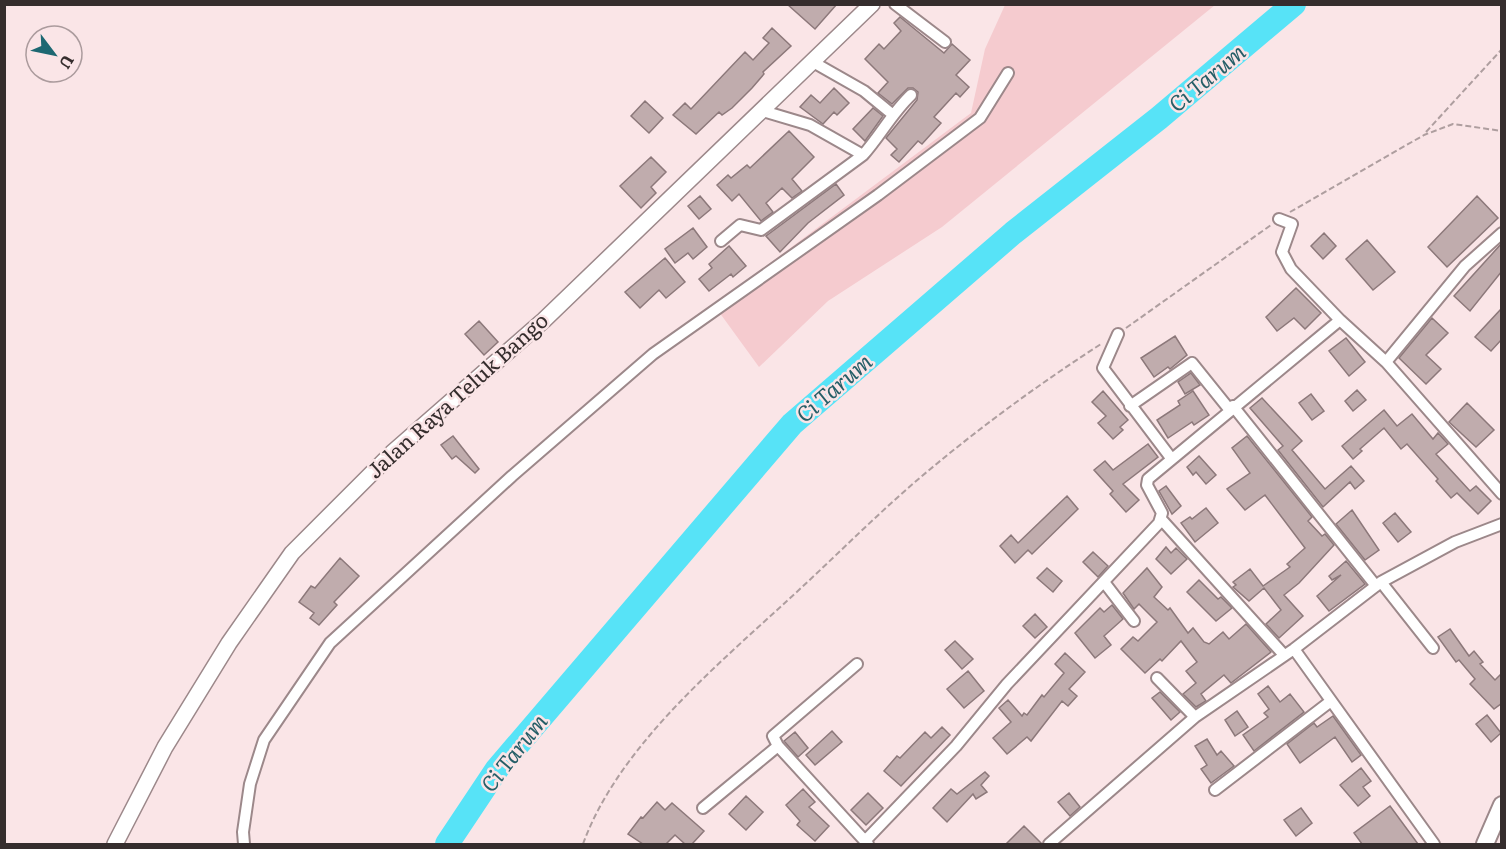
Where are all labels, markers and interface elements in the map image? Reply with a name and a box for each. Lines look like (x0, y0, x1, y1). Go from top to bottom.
north arrow (24, 24, 84, 84)
water label: Ci Tarum (1160, 35, 1252, 119)
text: U (54, 51, 81, 75)
street label: Jalan Raya Teluk Bango (359, 304, 554, 484)
water label: Ci Tarum (788, 344, 878, 429)
water label: Ci Tarum (472, 706, 554, 798)

